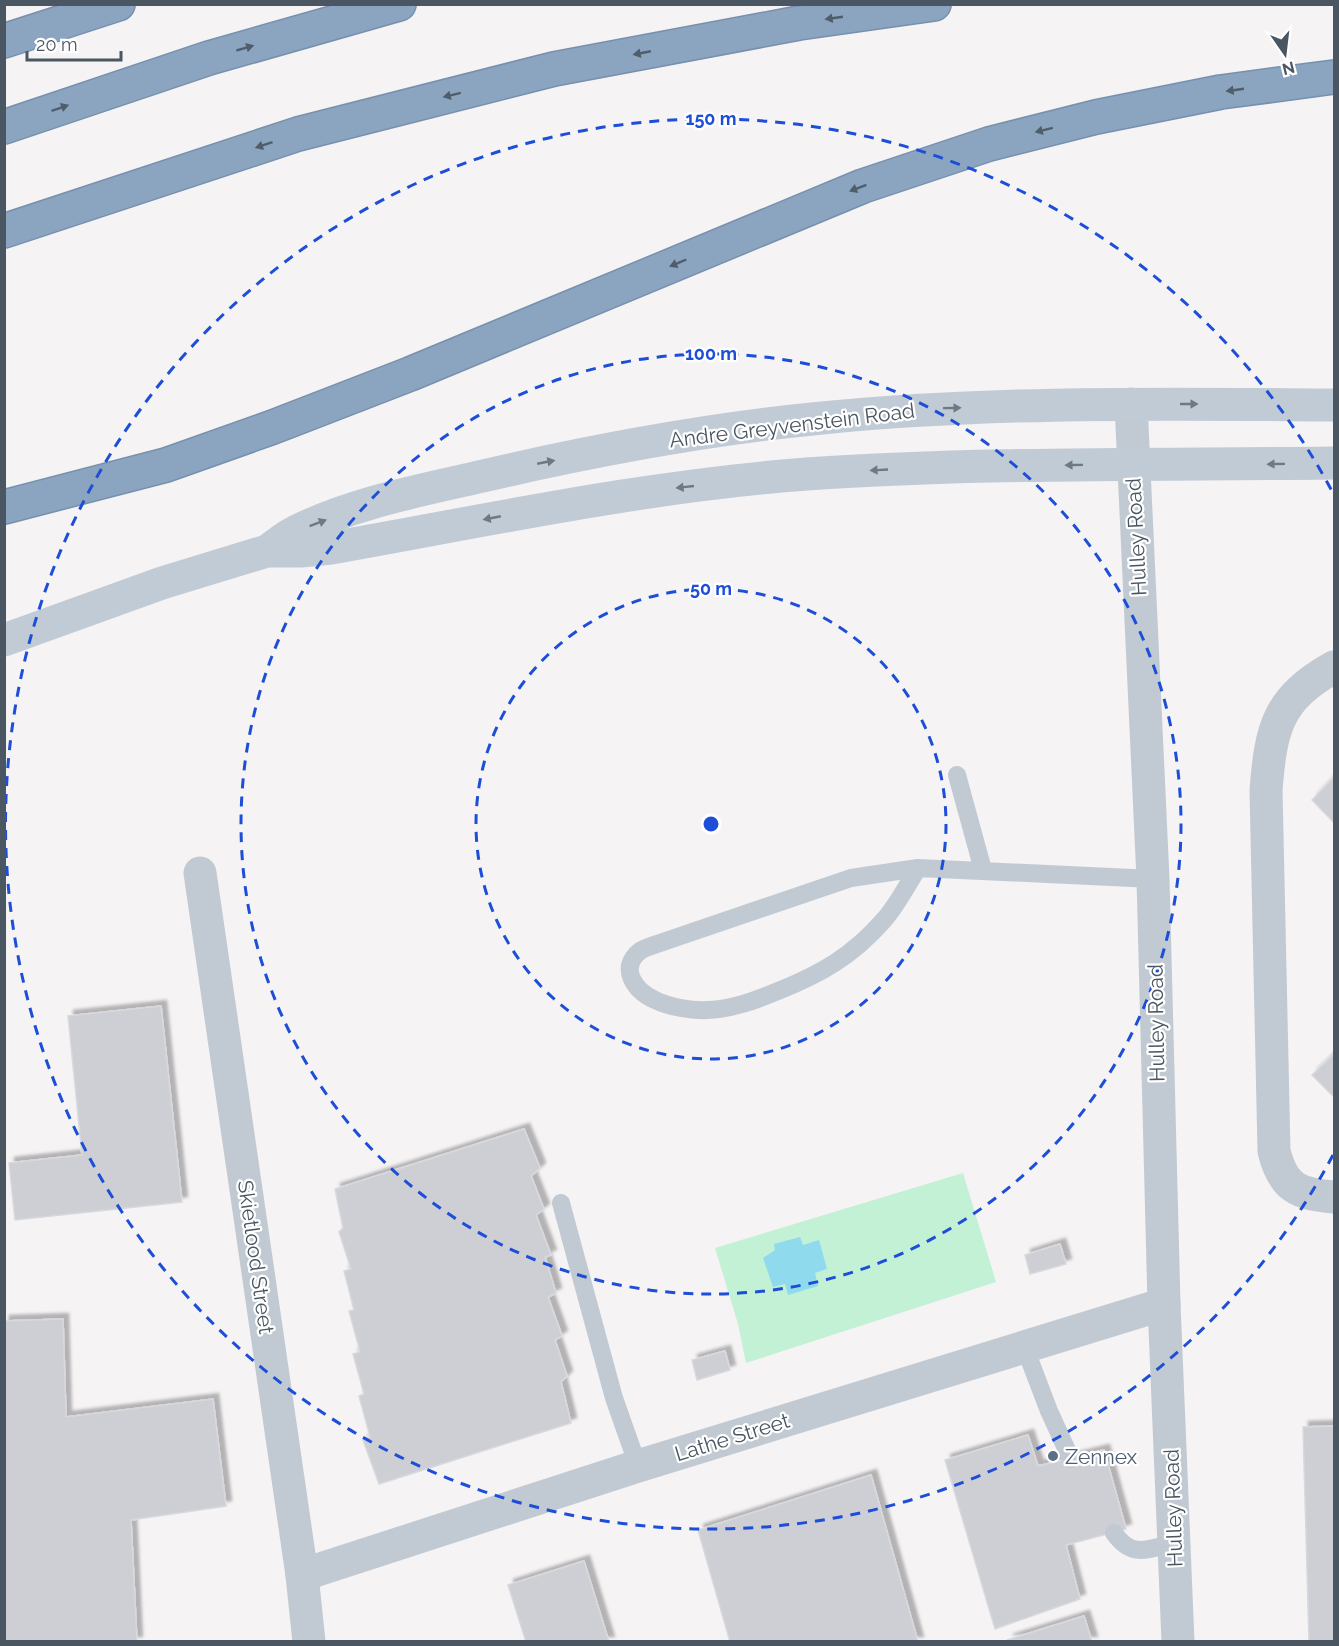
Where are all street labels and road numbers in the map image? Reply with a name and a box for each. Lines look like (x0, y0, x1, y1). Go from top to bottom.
street label: Andre Greyvenstein Road (668, 398, 916, 452)
street label: Hulley Road (1120, 477, 1152, 597)
street label: Hulley Road (1142, 964, 1170, 1082)
street label: Skietlood Street (233, 1178, 279, 1336)
street label: Lathe Street (672, 1408, 792, 1466)
street label: Hulley Road (1158, 1449, 1188, 1567)

